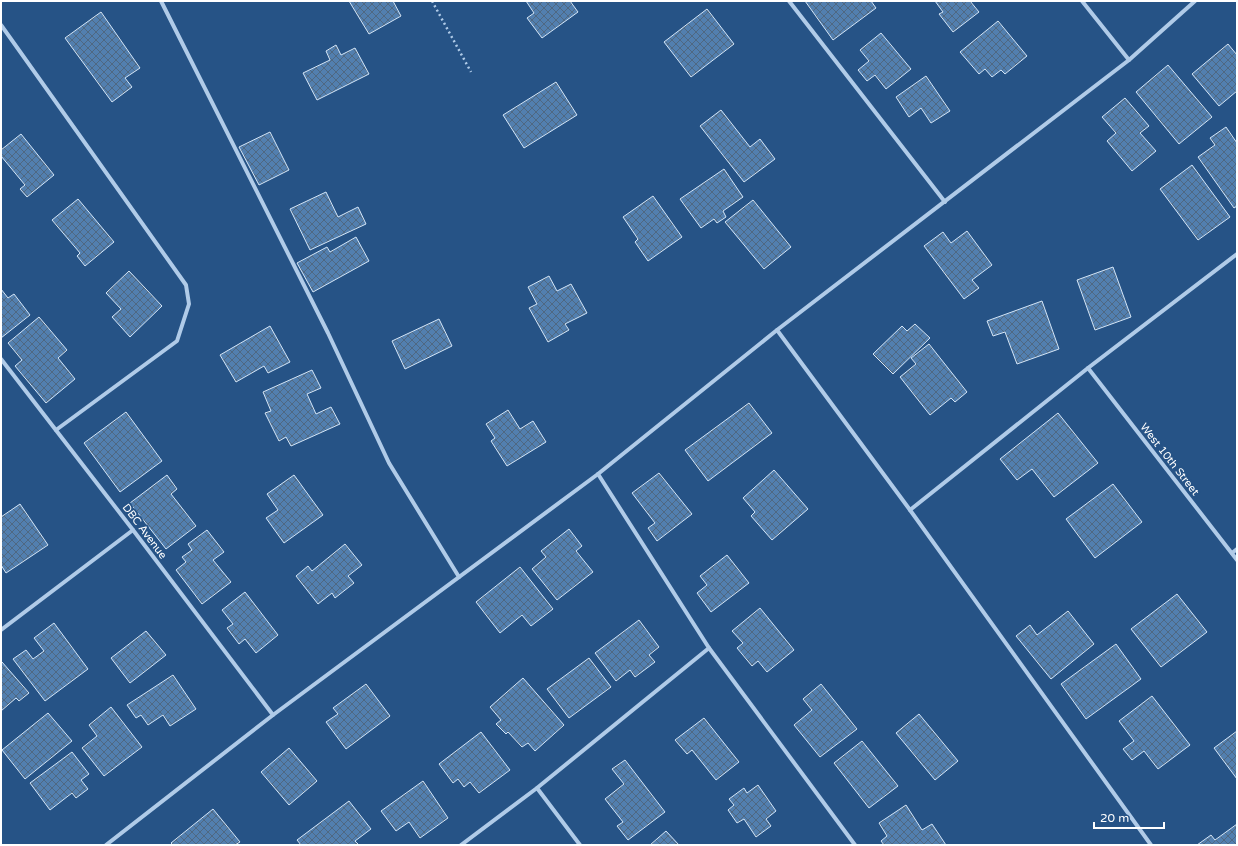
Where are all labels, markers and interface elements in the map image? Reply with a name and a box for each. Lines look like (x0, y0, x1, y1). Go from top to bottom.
street label: West 10th Street (1137, 421, 1202, 498)
street label: DBC Avenue (120, 501, 170, 561)
scale bar (1094, 804, 1164, 830)
text: 20 m (1100, 811, 1129, 825)

